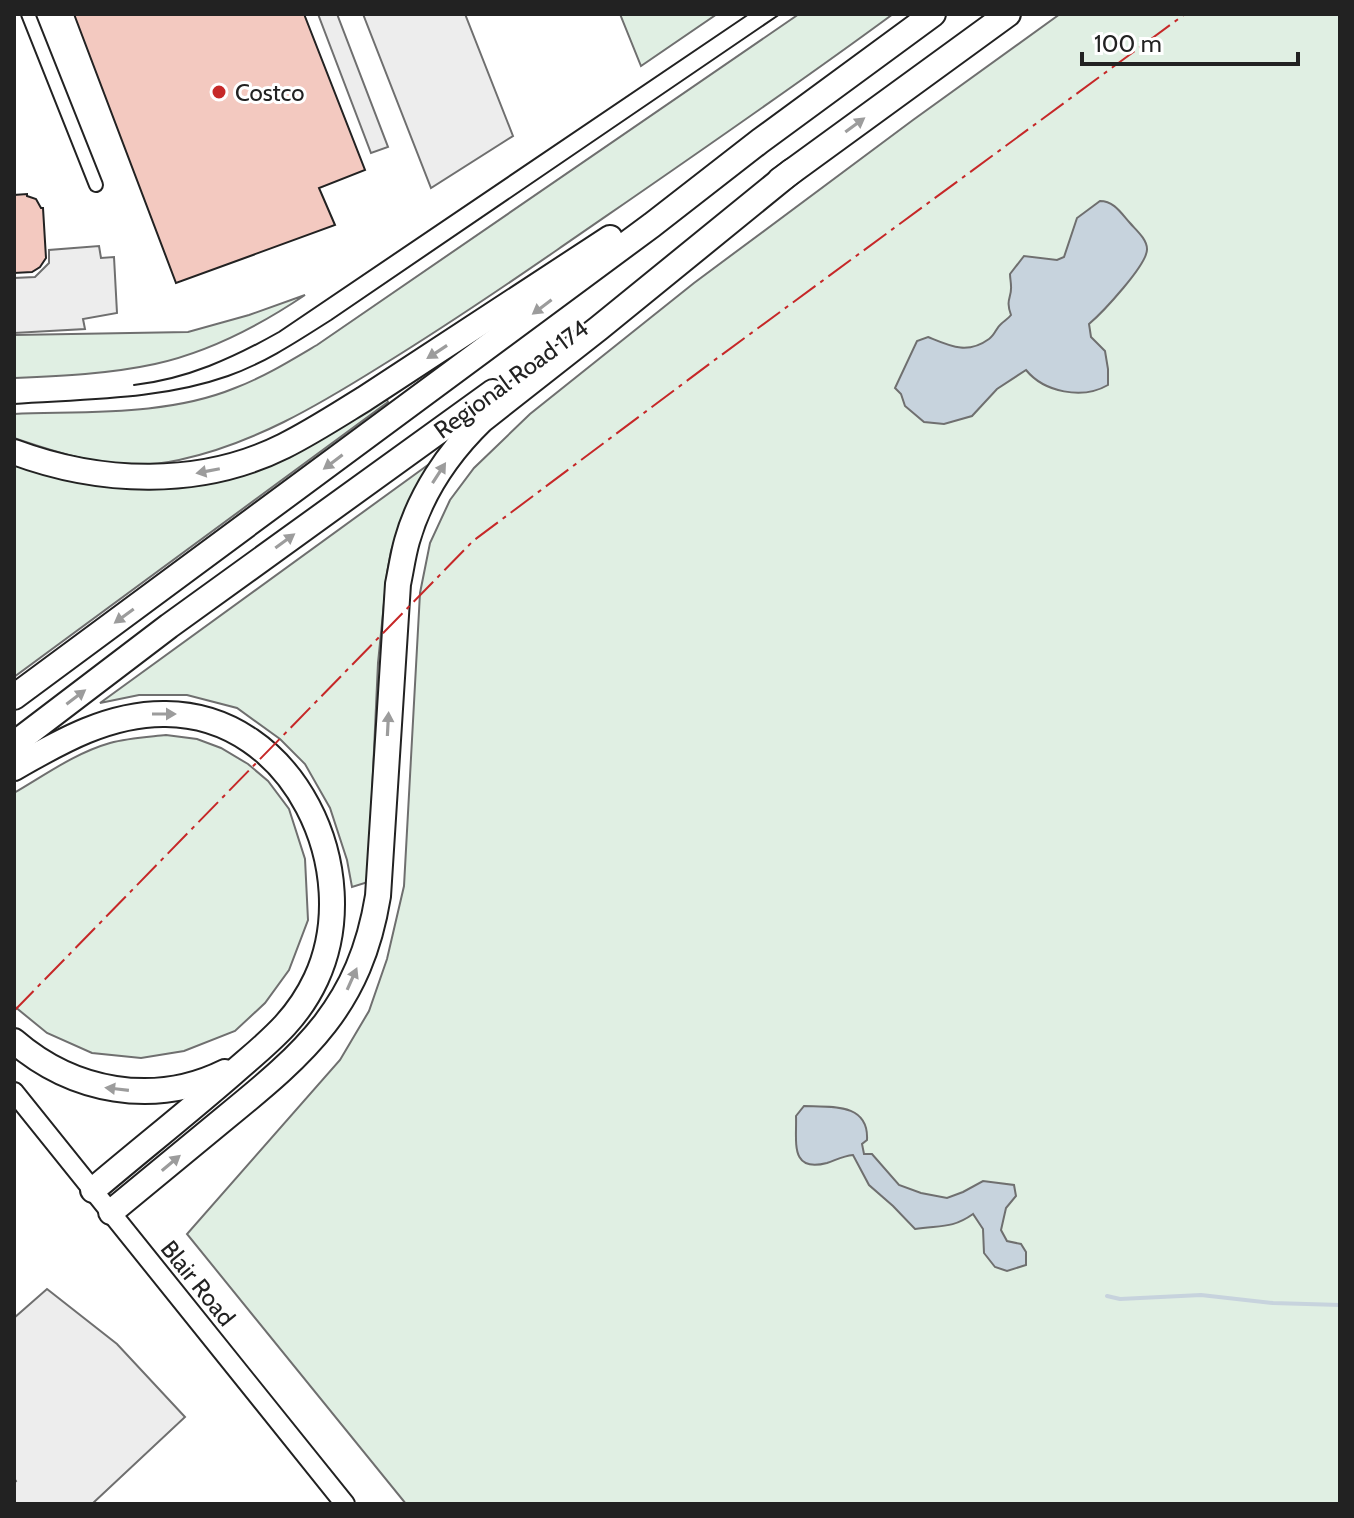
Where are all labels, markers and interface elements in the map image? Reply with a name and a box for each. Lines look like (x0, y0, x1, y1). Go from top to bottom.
scale bar (1082, 16, 1298, 66)
text: 100 m (1094, 29, 1162, 58)
place label: Costco (235, 78, 305, 107)
marker: Costco (210, 83, 228, 101)
one-way arrow (844, 118, 865, 134)
one-way arrow (531, 299, 553, 315)
street label: Regional Road 174 (428, 313, 594, 445)
one-way arrow (426, 345, 448, 359)
one-way arrow (323, 453, 343, 469)
one-way arrow (431, 462, 446, 483)
one-way arrow (195, 465, 220, 478)
one-way arrow (274, 534, 295, 550)
one-way arrow (113, 608, 135, 624)
one-way arrow (66, 689, 86, 705)
one-way arrow (152, 708, 177, 720)
one-way arrow (382, 711, 395, 736)
one-way arrow (346, 968, 359, 991)
one-way arrow (104, 1082, 129, 1095)
one-way arrow (161, 1154, 182, 1171)
street label: Blair Road (155, 1234, 241, 1332)

